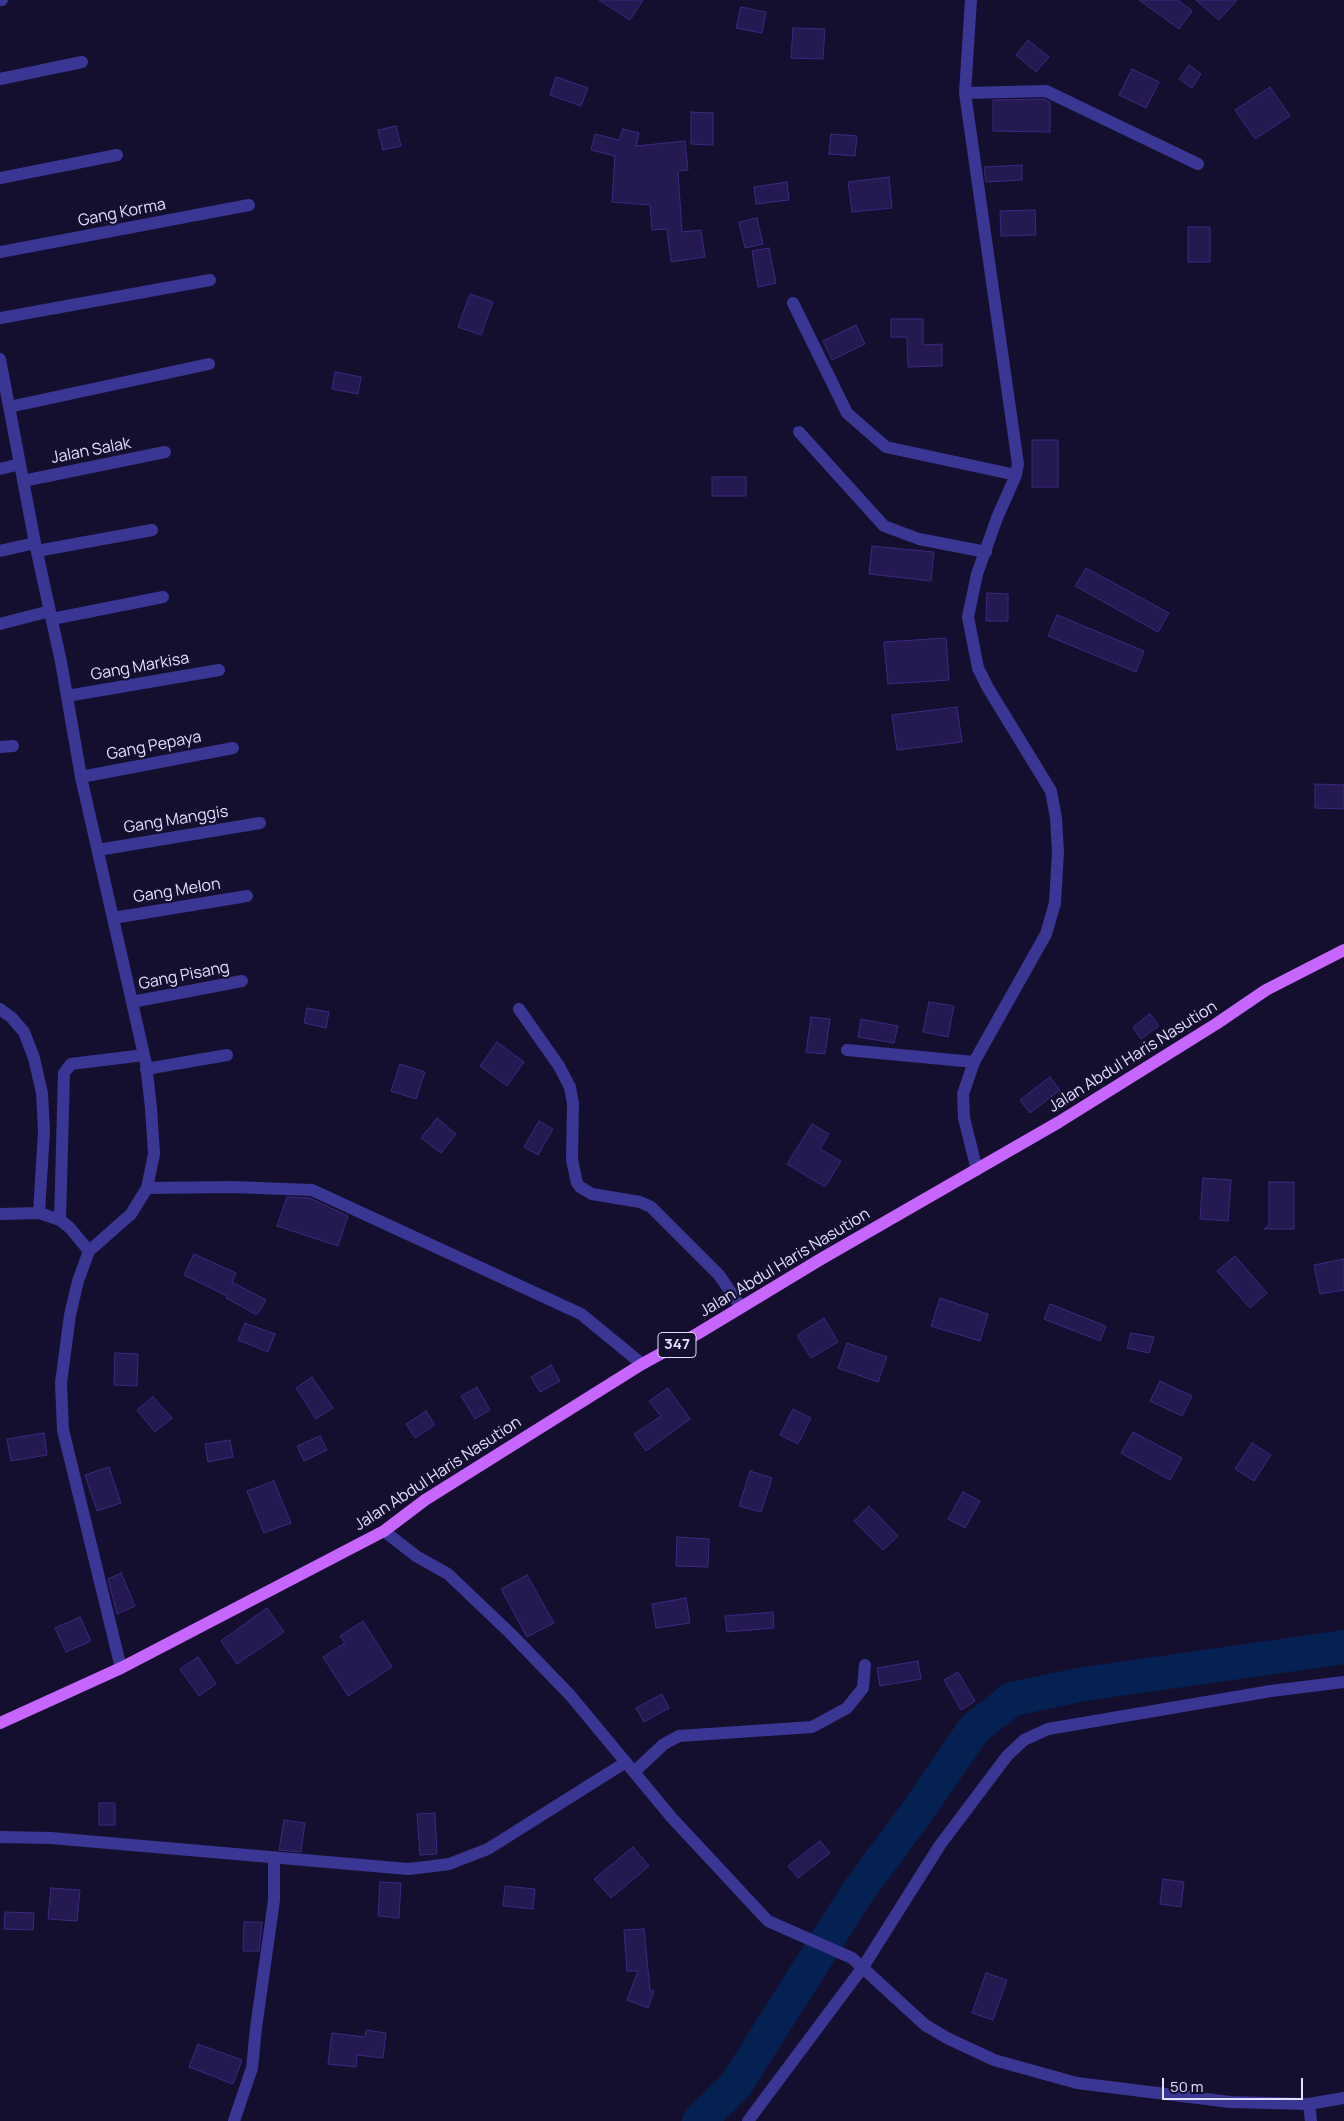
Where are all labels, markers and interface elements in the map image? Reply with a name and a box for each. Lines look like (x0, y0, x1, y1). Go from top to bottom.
street label: Gang Korma (77, 195, 167, 231)
street label: Jalan Salak (49, 434, 133, 468)
street label: Gang Markisa (89, 649, 191, 685)
street label: Gang Pepaya (105, 727, 203, 765)
street label: Gang Manggis (123, 802, 229, 838)
street label: Gang Melon (132, 875, 222, 907)
street label: Gang Pisang (137, 958, 231, 994)
street label: Jalan Abdul Haris Nasution (1045, 997, 1221, 1117)
street label: Jalan Abdul Haris Nasution (696, 1205, 874, 1321)
road number: 347 (658, 1332, 696, 1358)
street label: Jalan Abdul Haris Nasution (351, 1413, 525, 1535)
scale bar (1164, 2068, 1305, 2100)
text: 50 m (1170, 2076, 1204, 2097)

